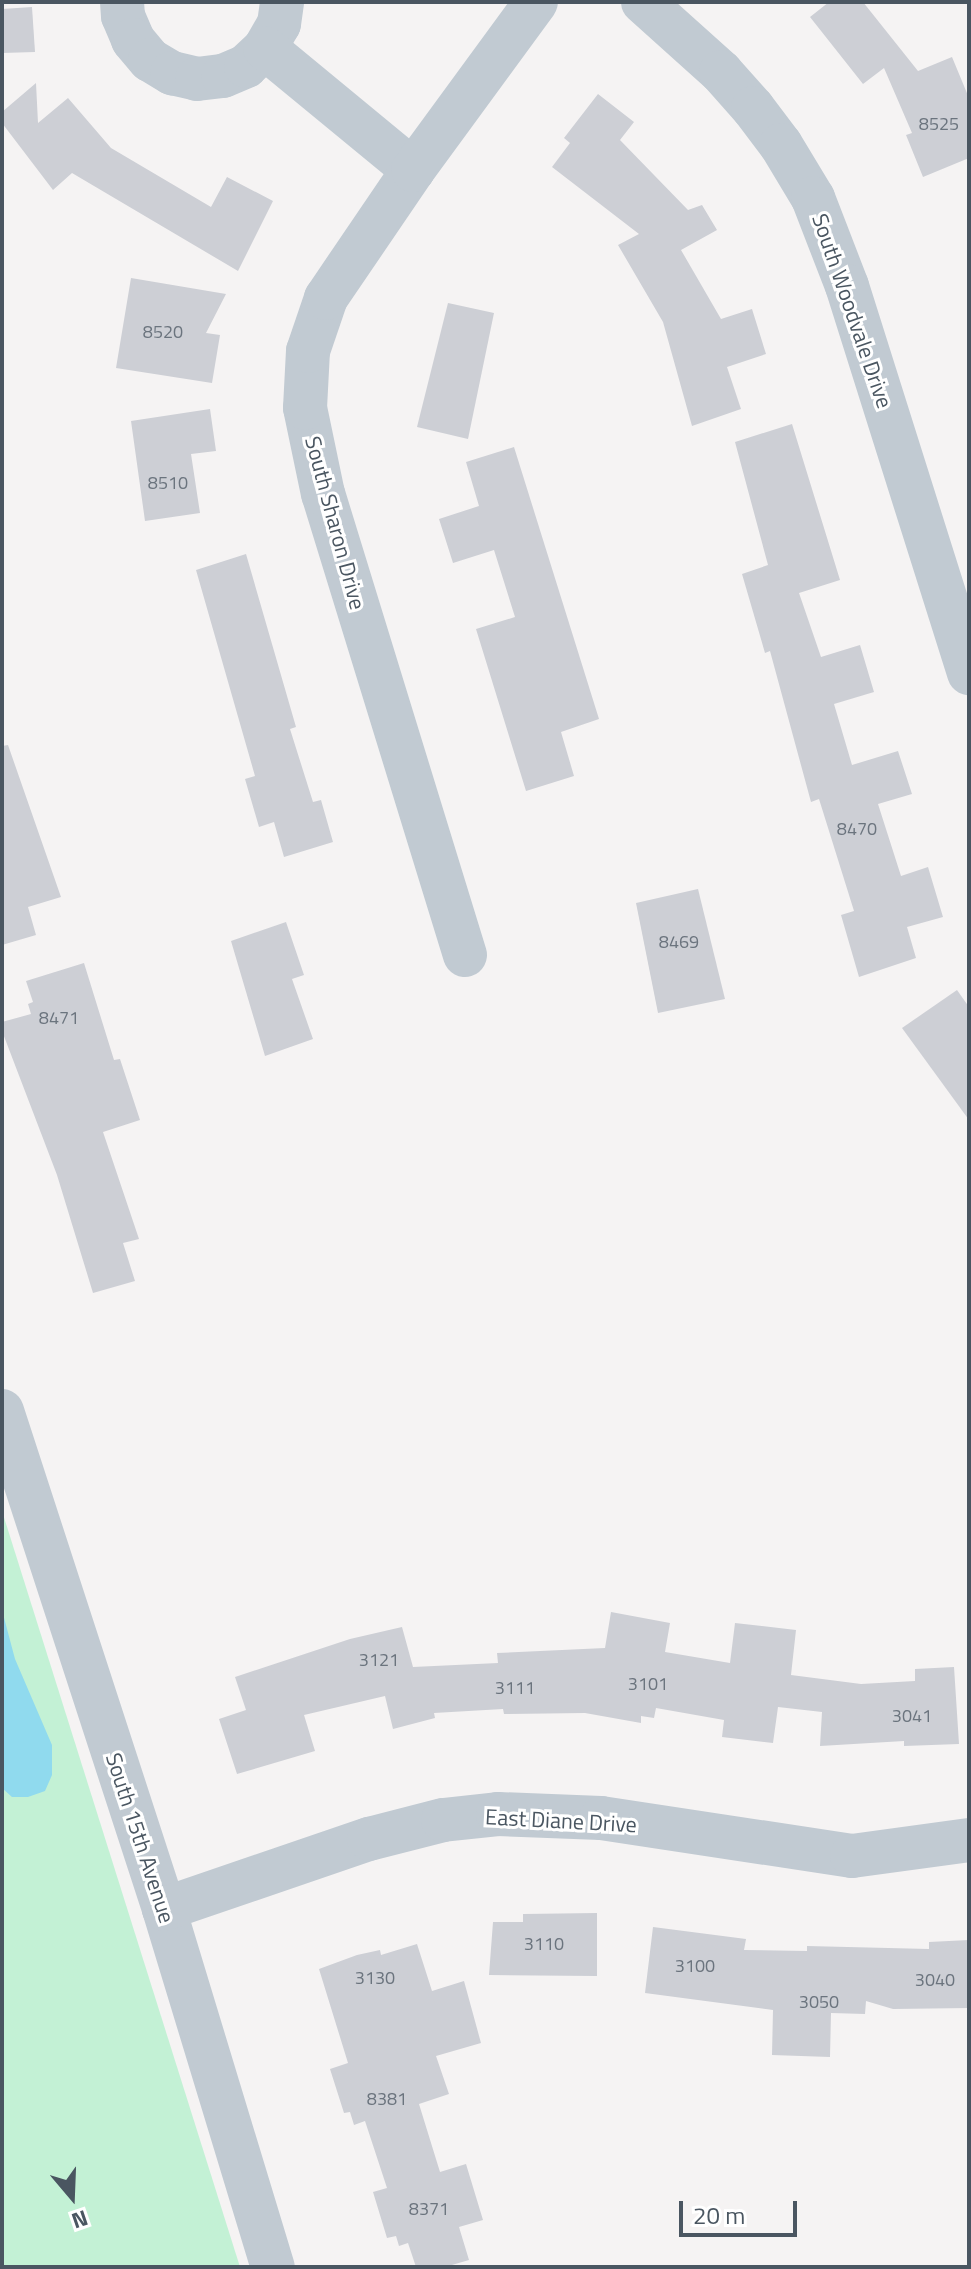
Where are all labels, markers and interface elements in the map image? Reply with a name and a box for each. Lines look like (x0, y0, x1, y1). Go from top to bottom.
house number: 8525 (919, 113, 959, 135)
street label: South Woodvale Drive (806, 210, 898, 412)
house number: 8520 (143, 321, 183, 343)
street label: South Sharon Drive (299, 434, 371, 612)
house number: 8510 (148, 472, 188, 494)
house number: 8470 (837, 818, 877, 840)
house number: 8469 (659, 931, 699, 953)
house number: 8471 (39, 1007, 79, 1029)
house number: 3121 (359, 1649, 399, 1671)
house number: 3101 (628, 1673, 668, 1695)
house number: 3111 (495, 1677, 535, 1699)
house number: 3041 (892, 1705, 932, 1727)
street label: South 15th Avenue (100, 1750, 180, 1926)
street label: East Diane Drive (484, 1804, 638, 1838)
house number: 3110 (524, 1933, 564, 1955)
house number: 3100 (675, 1955, 715, 1977)
house number: 3130 (355, 1967, 395, 1989)
house number: 3040 (915, 1969, 955, 1991)
house number: 3050 (799, 1991, 839, 2013)
house number: 8381 (367, 2088, 407, 2110)
north arrow (32, 2157, 112, 2237)
scale bar (683, 2185, 801, 2235)
text: 20 m (693, 2197, 745, 2233)
house number: 8371 (409, 2198, 449, 2220)
text: N (67, 2201, 93, 2238)

